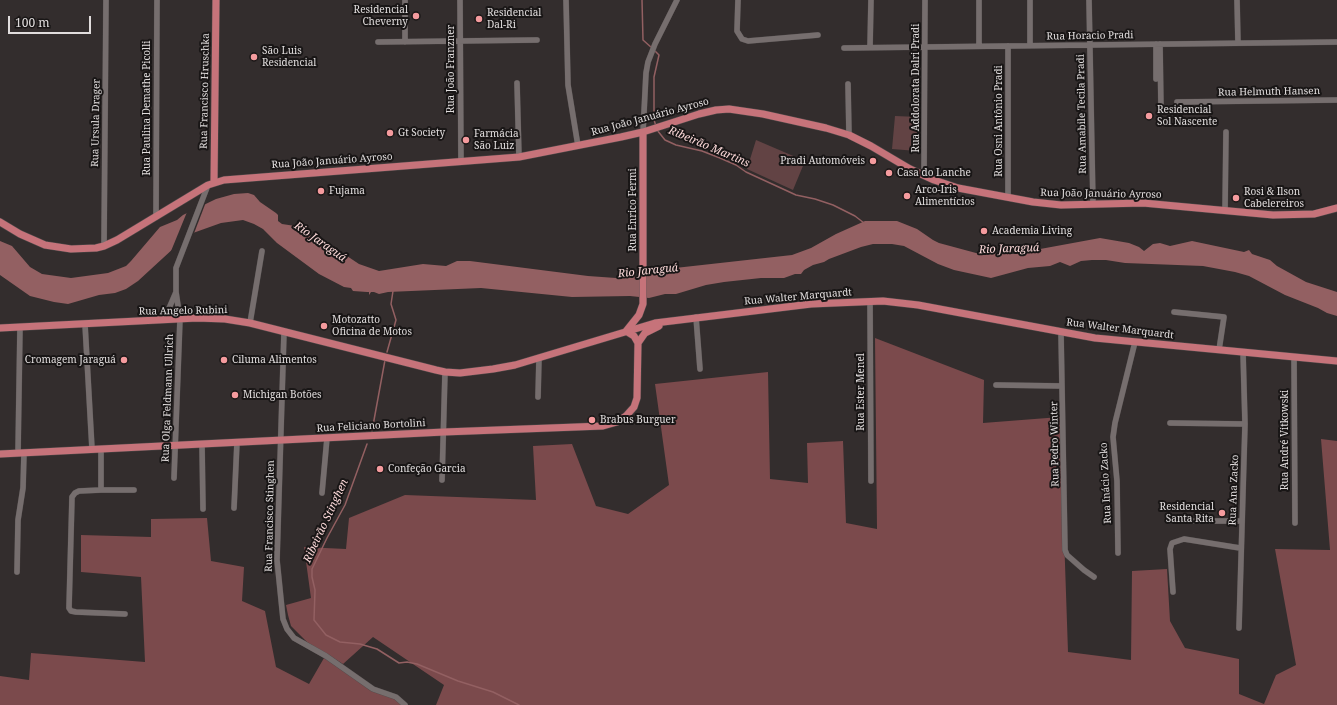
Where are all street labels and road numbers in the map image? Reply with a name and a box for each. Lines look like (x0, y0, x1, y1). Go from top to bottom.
street label: Rua Addolorata Dalri Pradi (910, 24, 922, 152)
street label: Rua João Franzner (445, 25, 457, 113)
street label: Rua Horacio Pradi (1046, 29, 1134, 43)
street label: Rua Francisco Hruschka (198, 33, 212, 149)
street label: Rua Paulina Demathe Picolli (141, 41, 153, 175)
street label: Rua Amabile Tecila Pradi (1075, 54, 1089, 174)
street label: Rua Osni Antônio Pradi (993, 65, 1005, 177)
street label: Rua Ursula Drager (89, 79, 103, 167)
street label: Rua Helmuth Hansen (1218, 85, 1320, 99)
street label: Rua João Januário Ayroso (590, 96, 710, 138)
street label: Rua João Januário Ayroso (271, 151, 393, 171)
street label: Rua Enrico Fermi (627, 168, 639, 252)
street label: Rua João Januário Ayroso (1040, 187, 1162, 201)
street label: Rua Walter Marquardt (744, 286, 852, 308)
street label: Rua Angelo Rubini (139, 304, 227, 318)
street label: Rua Walter Marquardt (1066, 316, 1174, 342)
street label: Rua Olga Feldmann Ullrich (160, 334, 176, 462)
street label: Rua Ester Menel (855, 353, 867, 431)
street label: Rua André Vitkowski (1279, 390, 1291, 490)
street label: Rua Pedro Winter (1048, 401, 1062, 487)
street label: Rua Feliciano Bortolini (316, 417, 426, 435)
street label: Rua Inácio Zacko (1098, 442, 1114, 524)
street label: Rua Ana Zacko (1227, 454, 1241, 526)
street label: Rua Francisco Stinghen (263, 460, 277, 572)

